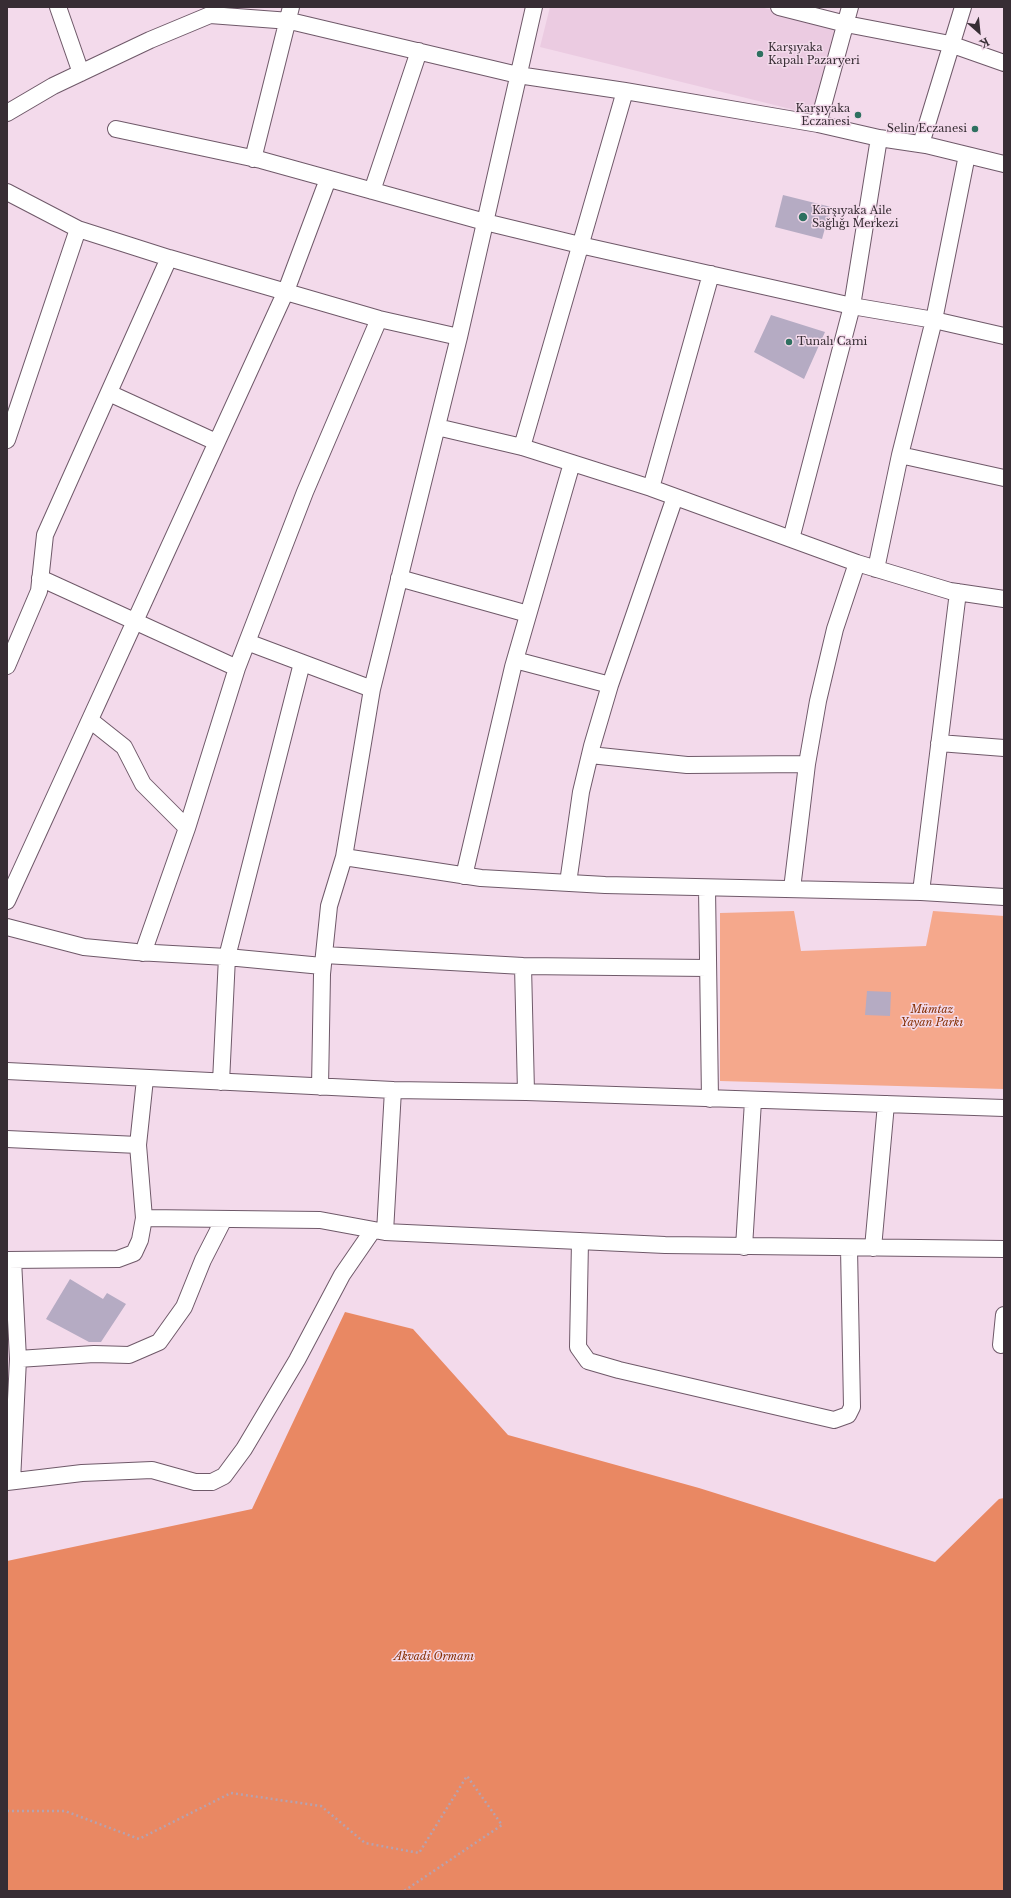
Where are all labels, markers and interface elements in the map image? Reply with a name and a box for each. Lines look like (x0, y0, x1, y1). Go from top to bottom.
north arrow (959, 12, 999, 52)
text: K (977, 34, 992, 51)
place label: Karşıyaka Kapalı Pazaryeri (768, 41, 860, 67)
marker: Karşıyaka Kapalı Pazaryeri (755, 49, 765, 59)
place label: Karşıyaka Eczanesi (796, 102, 850, 128)
marker: Karşıyaka Eczanesi (853, 110, 863, 120)
place label: Selin Eczanesi (887, 122, 967, 136)
marker: Selin Eczanesi (970, 124, 980, 134)
place label: Karşıyaka Aile Sağlığı Merkezi (812, 204, 898, 230)
marker: Karşıyaka Aile Sağlığı Merkezi (797, 211, 809, 223)
place label: Tunalı Cami (797, 335, 867, 349)
marker: Tunalı Cami (784, 337, 794, 347)
park label: Mümtaz Yayan Parkı (901, 1003, 963, 1029)
park label: Akvadi Ormanı (394, 1650, 474, 1664)

